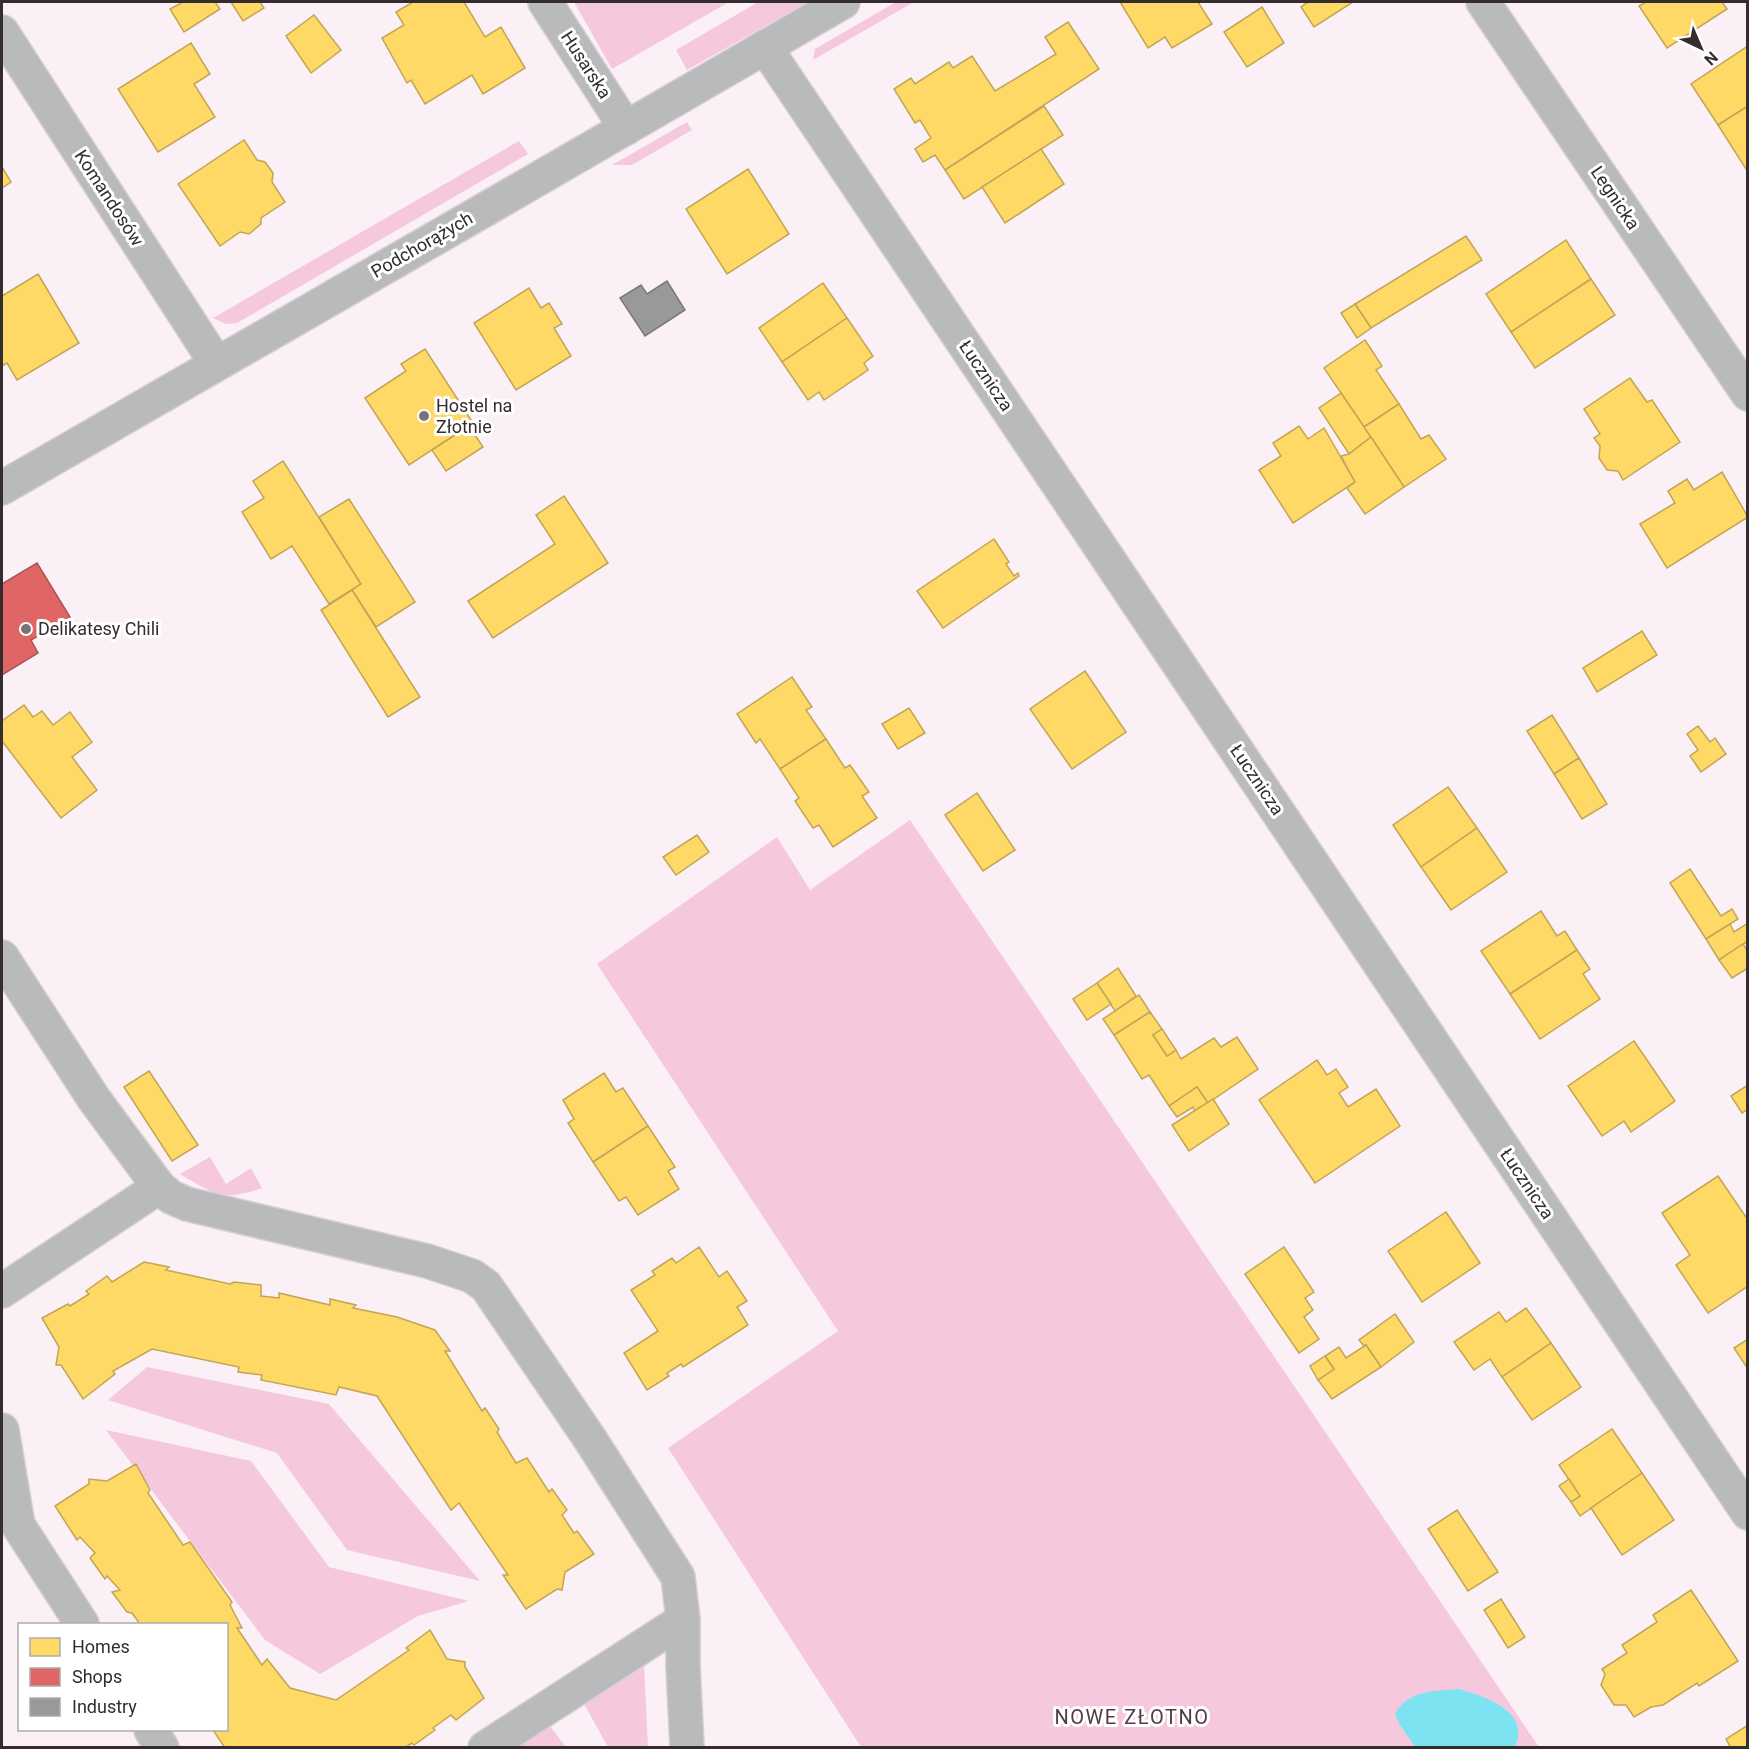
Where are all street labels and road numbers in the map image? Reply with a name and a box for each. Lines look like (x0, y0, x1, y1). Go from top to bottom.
street label: Husarska (557, 27, 616, 102)
street label: Komandosów (71, 146, 149, 250)
street label: Legnicka (1587, 162, 1644, 233)
street label: Podchorążych (367, 207, 476, 282)
street label: Łucznicza (955, 337, 1018, 415)
street label: Łucznicza (1226, 741, 1289, 819)
street label: Łucznicza (1496, 1145, 1559, 1223)

